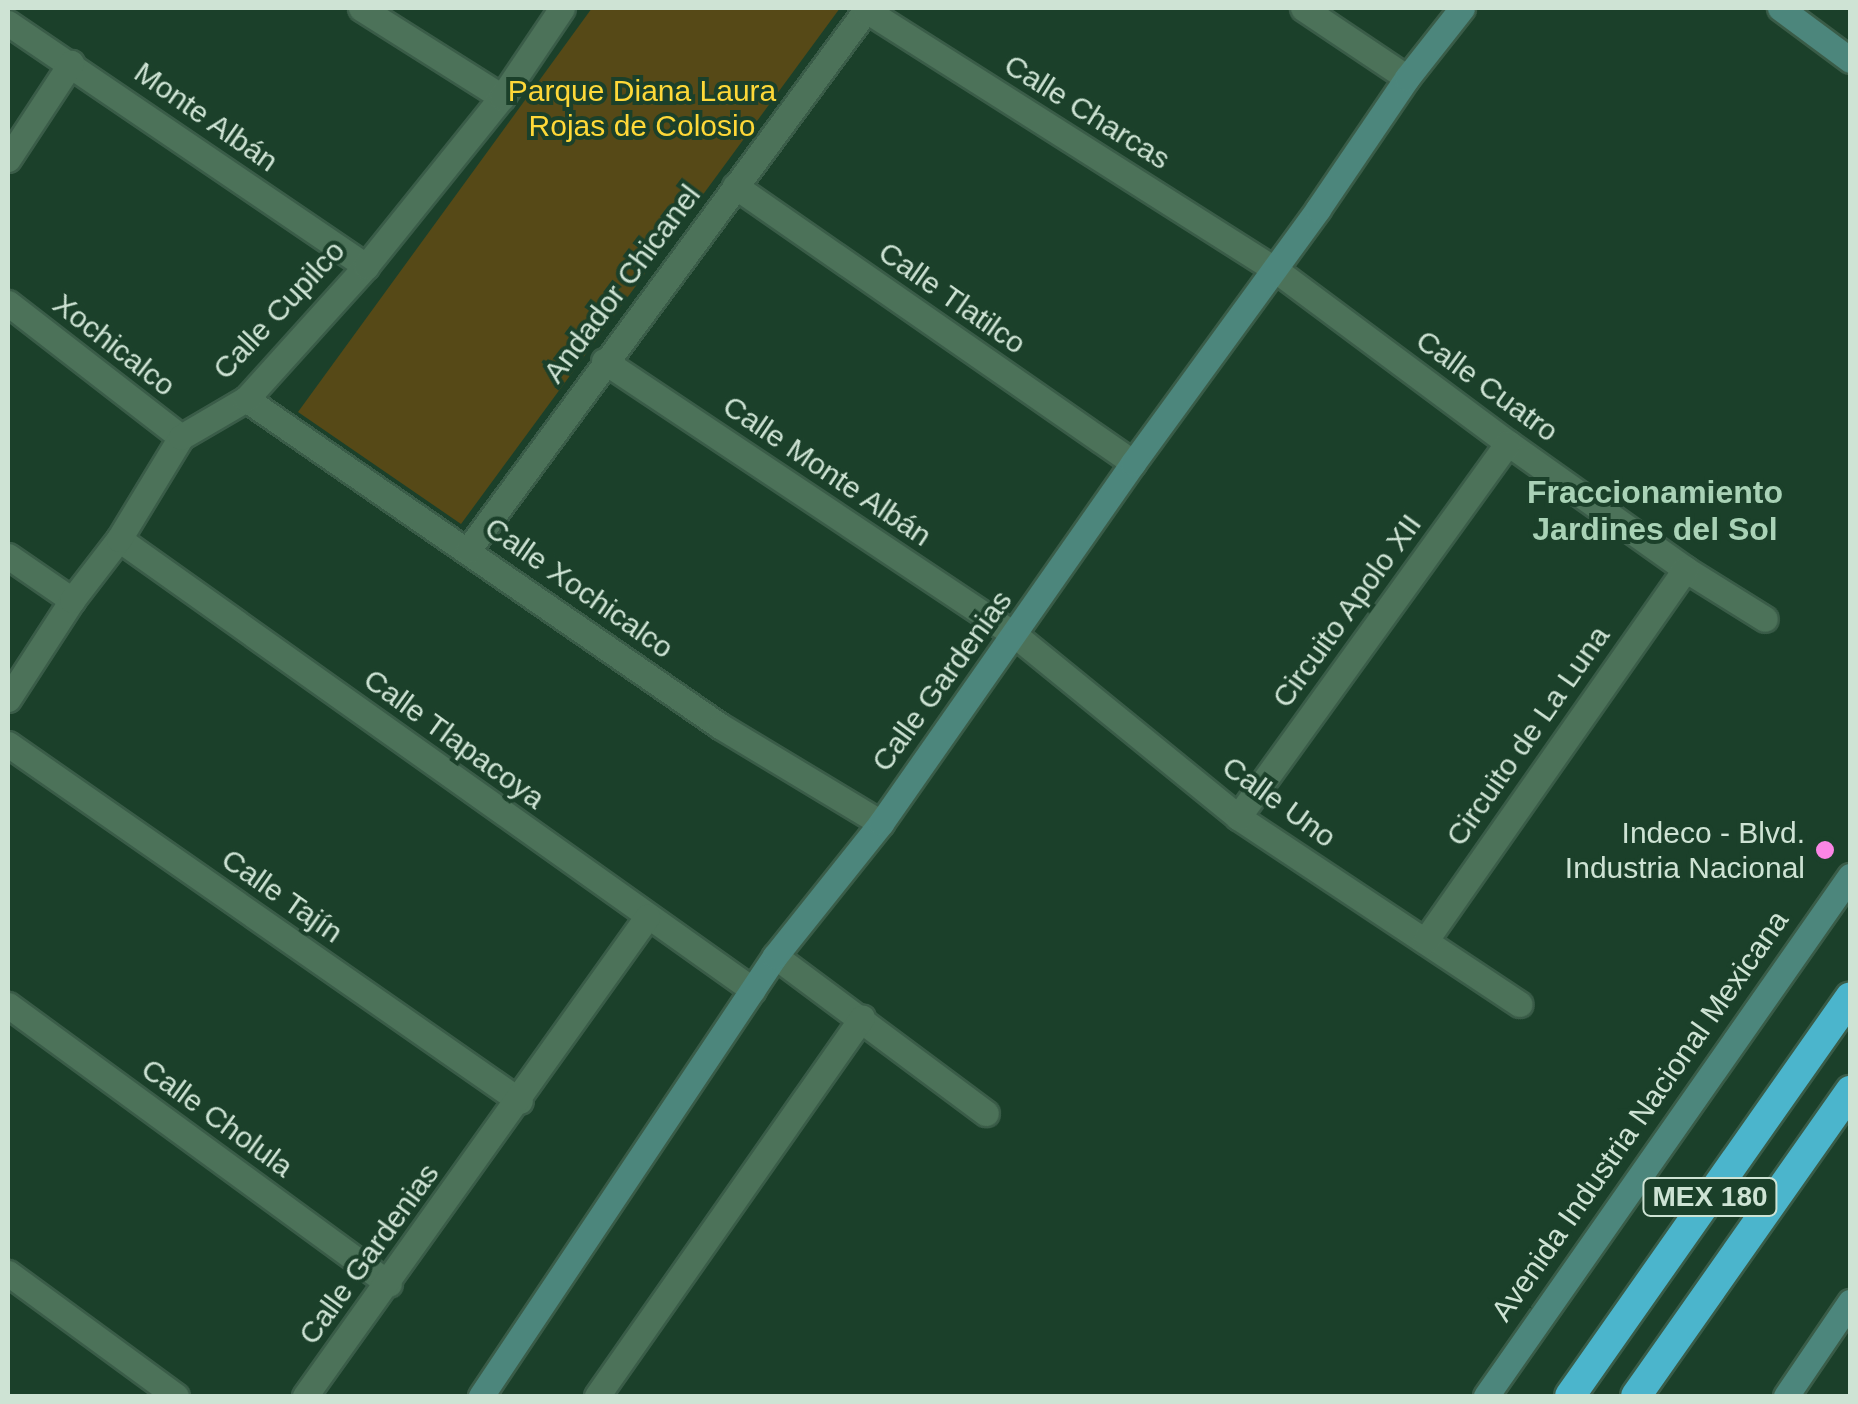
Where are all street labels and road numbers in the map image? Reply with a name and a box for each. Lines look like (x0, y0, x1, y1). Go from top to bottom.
street label: Calle Charcas (998, 47, 1176, 177)
street label: Monte Albán (127, 54, 285, 180)
street label: Andador Chicanel (536, 178, 708, 390)
street label: Calle Cupilco (206, 233, 352, 387)
street label: Calle Tlatilco (871, 234, 1033, 362)
street label: Xochicalco (46, 286, 182, 404)
street label: Calle Cuatro (1409, 322, 1565, 450)
street label: Calle Monte Albán (715, 388, 939, 554)
street label: Circuito Apolo XII (1264, 507, 1430, 715)
street label: Calle Xochicalco (478, 510, 680, 666)
street label: Calle Gardenias (864, 583, 1020, 779)
street label: Circuito de La Luna (1439, 619, 1617, 853)
street label: Calle Tlapacoya (356, 661, 552, 817)
street label: Calle Uno (1215, 749, 1343, 855)
street label: Calle Tajín (214, 841, 350, 951)
street label: Avenida Industria Nacional Mexicana (1484, 904, 1796, 1328)
street label: Calle Cholula (134, 1051, 300, 1185)
street label: Calle Gardenias (291, 1156, 447, 1352)
road number: MEX 180 (1640, 1174, 1780, 1220)

